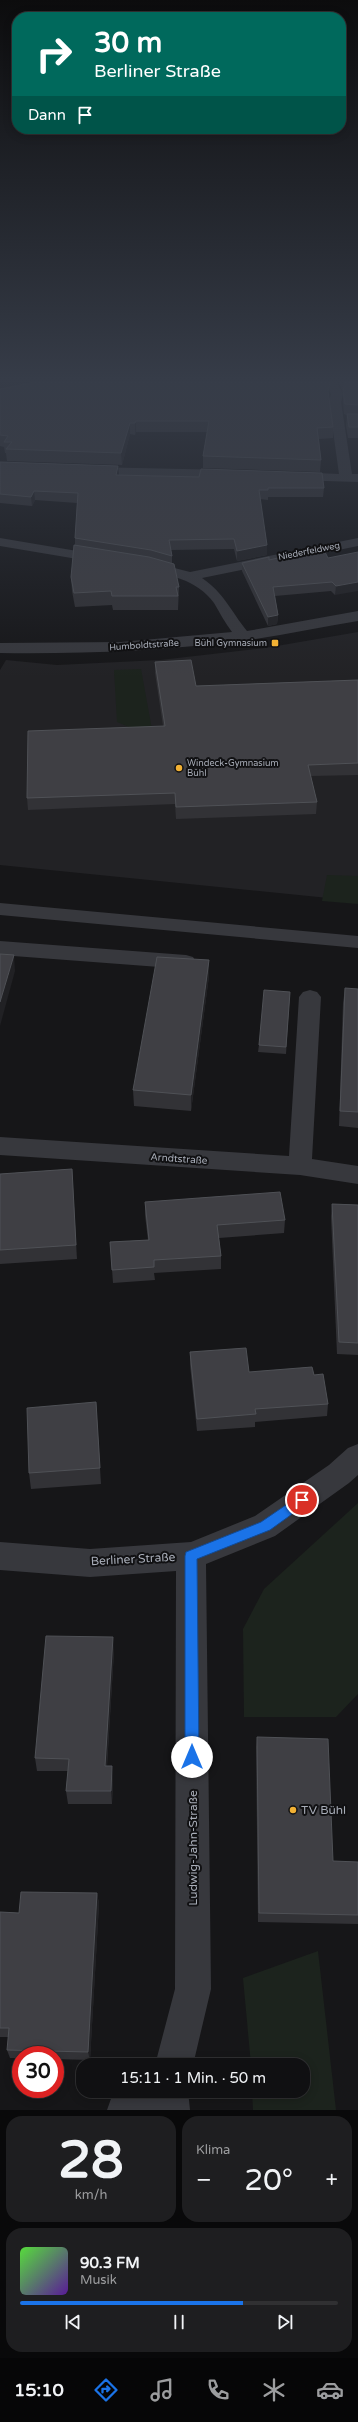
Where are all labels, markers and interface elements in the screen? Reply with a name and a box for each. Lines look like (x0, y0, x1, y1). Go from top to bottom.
text: 30 m (94, 26, 162, 60)
icon: right (28, 28, 80, 80)
text: Berliner Straße (94, 60, 221, 82)
icon: arrive (74, 104, 96, 126)
text: Dann (28, 106, 66, 124)
street label: Niederfeldweg (277, 540, 341, 563)
street label: Humboldtstraße (109, 638, 179, 653)
place label: Bühl Gymnasium (195, 638, 267, 649)
marker: Bühl Gymnasium (270, 638, 280, 648)
place label: Windeck-Gymnasium Bühl (187, 758, 279, 779)
marker: Windeck-Gymnasium Bühl (174, 763, 184, 773)
street label: Arndtstraße (150, 1151, 208, 1167)
pin (285, 1483, 319, 1517)
icon: arrive (291, 1489, 313, 1511)
street label: Berliner Straße (90, 1550, 176, 1568)
position arrow (171, 1736, 213, 1778)
street label: Ludwig-Jahn-Straße (186, 1790, 200, 1906)
place label: TV Bühl (301, 1803, 346, 1817)
marker: TV Bühl (288, 1805, 298, 1815)
speed limit sign: 30 (12, 2046, 64, 2098)
text: 15:11 · 1 Min. · 50 m (120, 2069, 266, 2087)
text: 28 (58, 2129, 124, 2192)
text: Klima (196, 2142, 230, 2158)
text: 20° (244, 2162, 293, 2199)
text: − (196, 2167, 212, 2193)
text: + (326, 2167, 338, 2193)
text: km/h (75, 2187, 107, 2203)
text: 90.3 FM (80, 2254, 140, 2272)
text: Musik (80, 2272, 117, 2288)
icon: previous (62, 2311, 84, 2333)
icon: pause (168, 2311, 190, 2333)
icon: next (274, 2311, 296, 2333)
icon: directions (92, 2376, 120, 2404)
icon: music (148, 2376, 176, 2404)
icon: phone (204, 2376, 232, 2404)
icon: climate (260, 2376, 288, 2404)
icon: car (316, 2376, 344, 2404)
text: 15:10 (14, 2379, 64, 2401)

